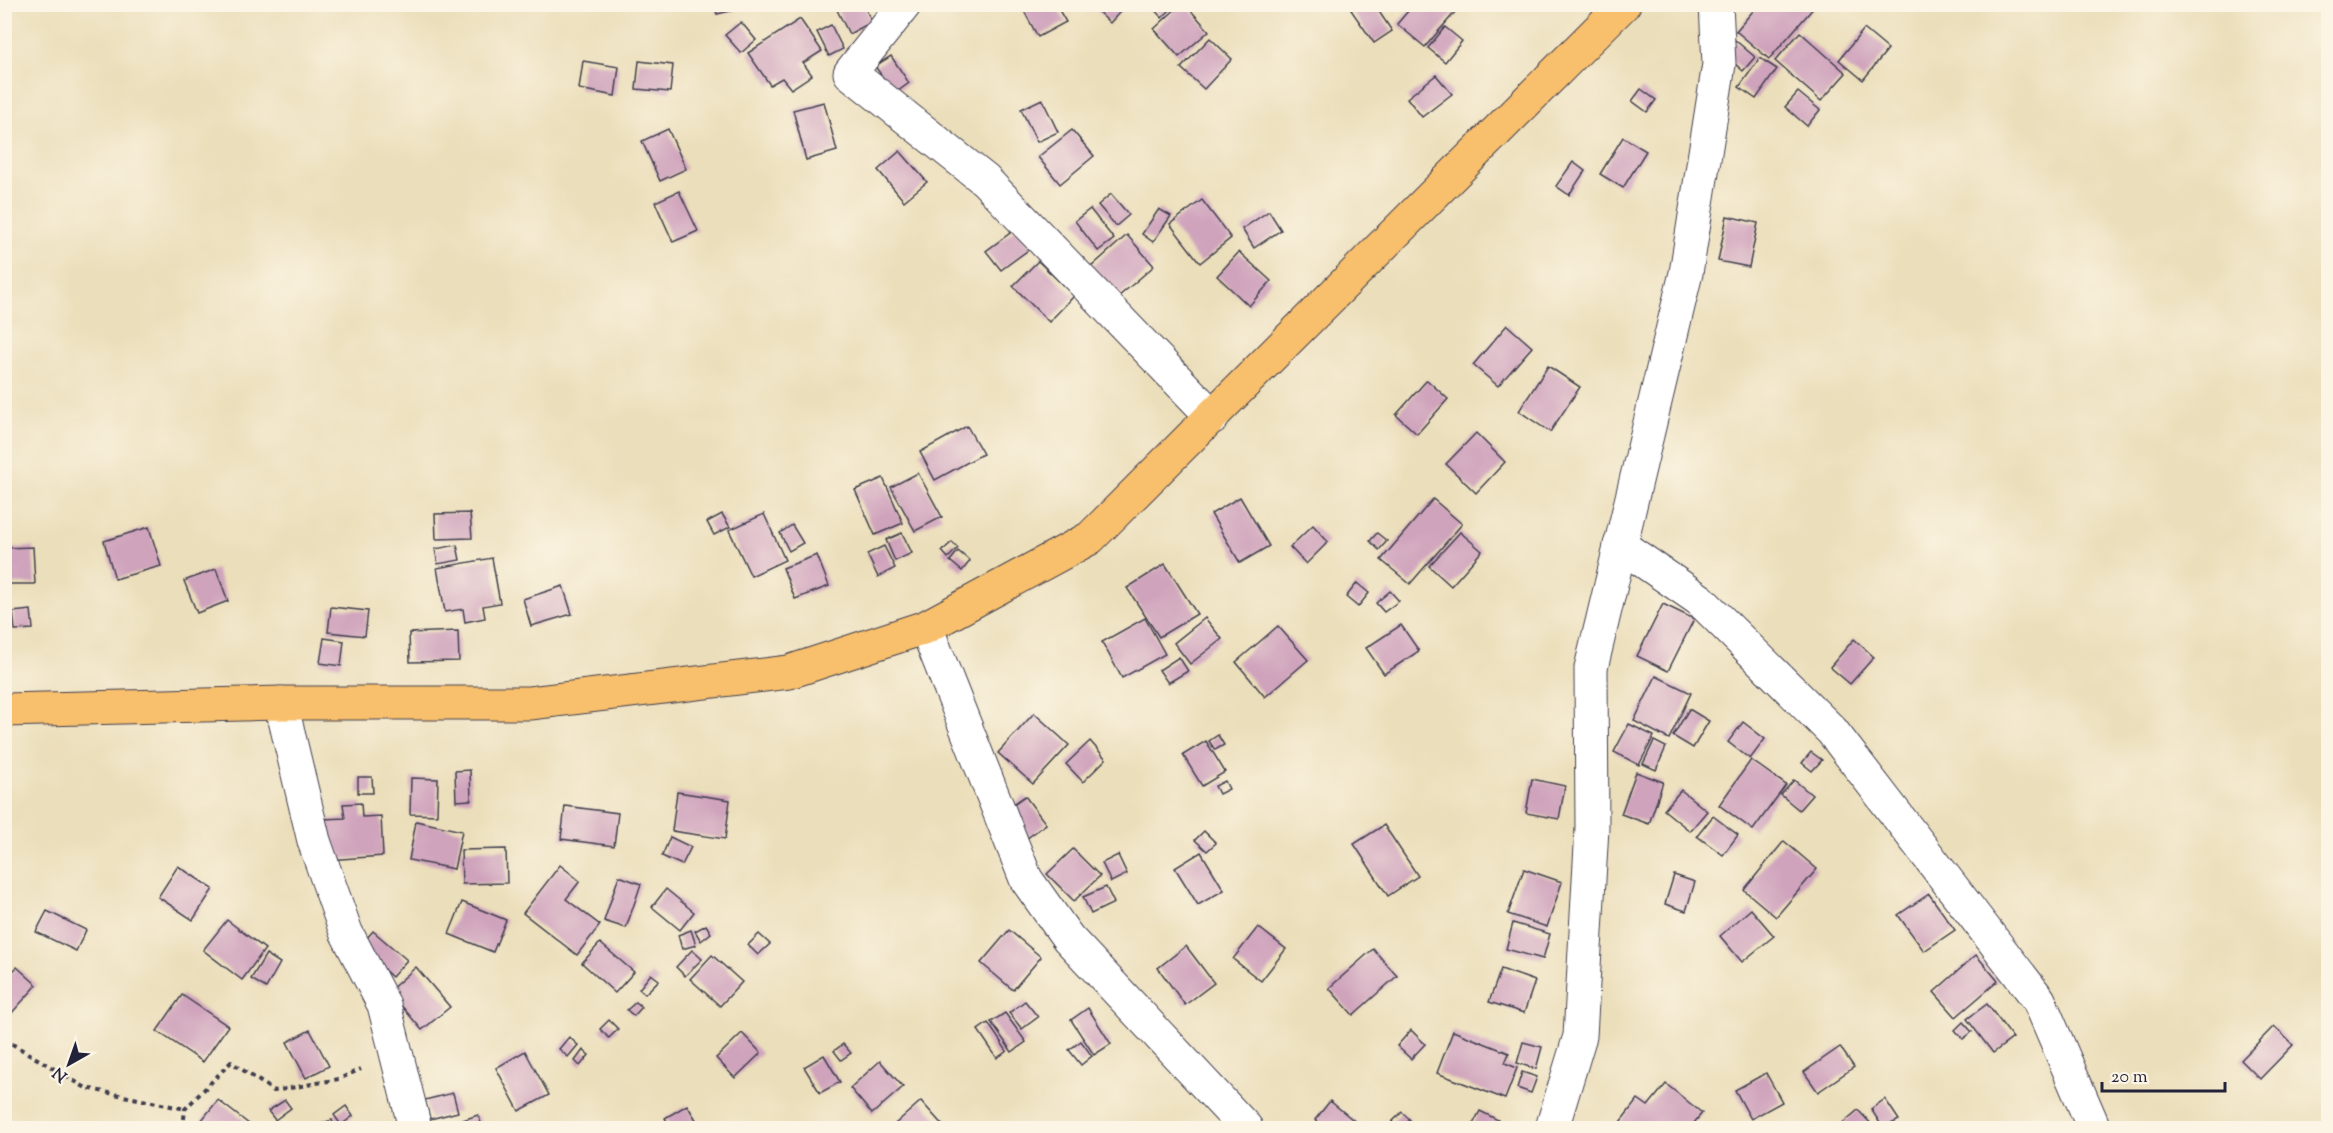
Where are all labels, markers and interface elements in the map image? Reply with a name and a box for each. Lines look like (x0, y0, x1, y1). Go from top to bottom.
north arrow (39, 1034, 99, 1094)
scale bar (2102, 1055, 2225, 1093)
text: N (49, 1061, 73, 1086)
text: 20 m (2111, 1065, 2148, 1091)

